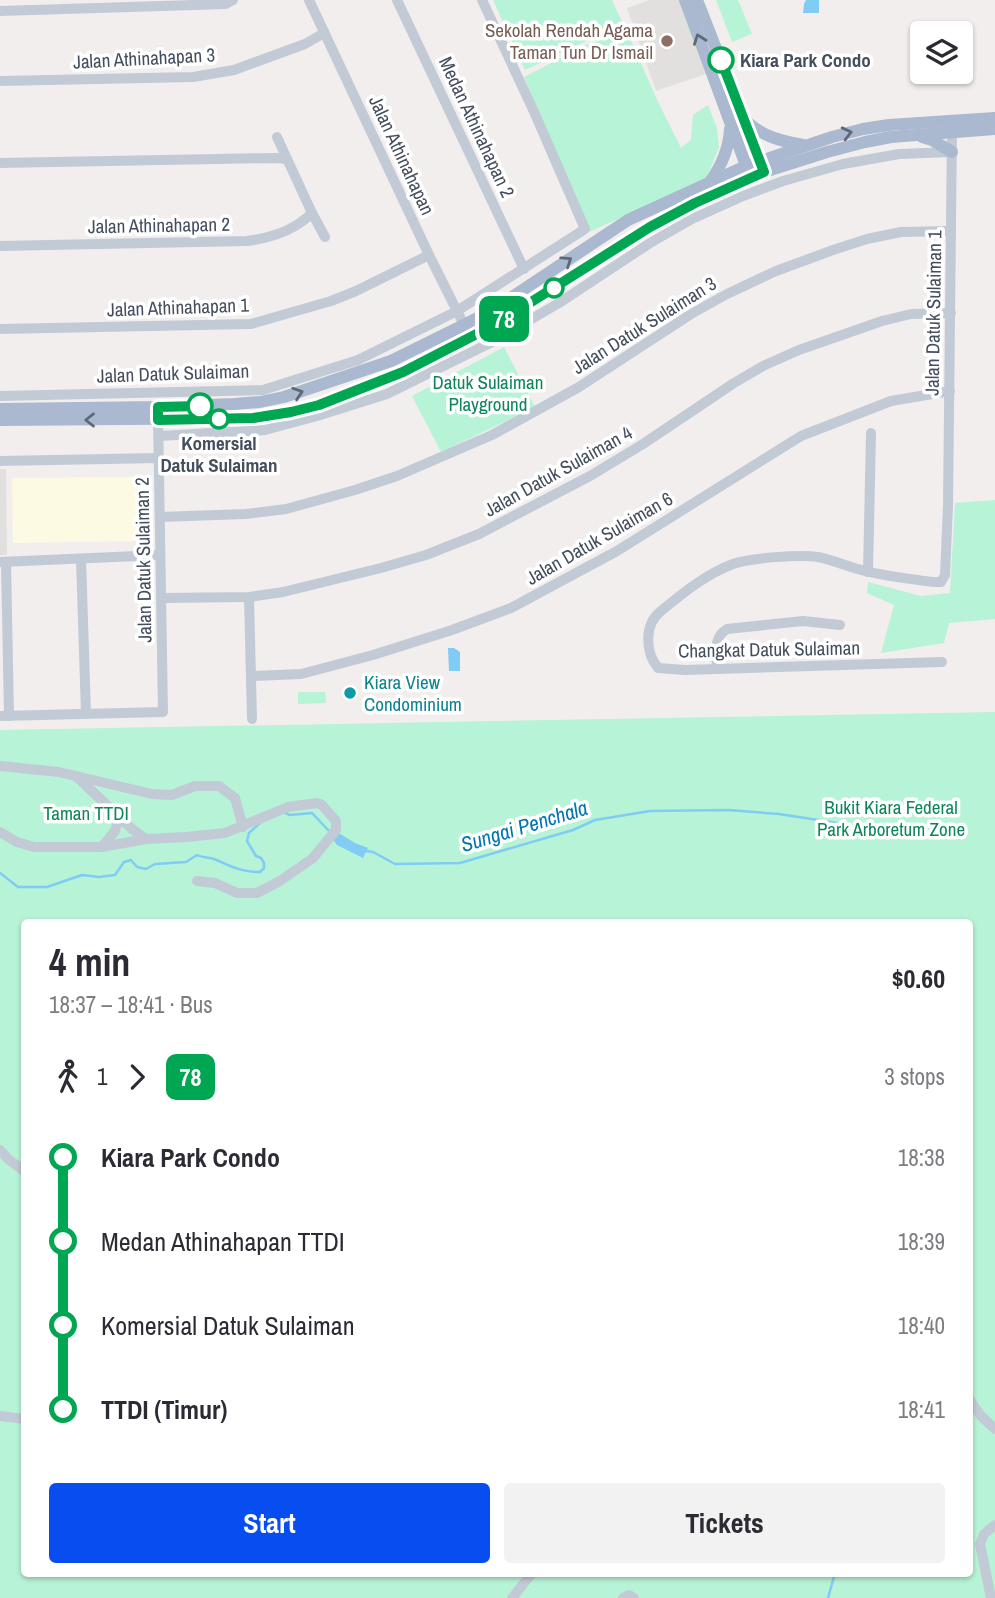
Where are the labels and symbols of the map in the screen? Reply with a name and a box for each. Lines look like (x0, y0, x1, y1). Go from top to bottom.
place label: Sekolah Rendah Agama Taman Tun Dr Ismail (485, 17, 653, 65)
marker: Sekolah Rendah Agama Taman Tun Dr Ismail (659, 33, 675, 49)
one-way arrow (694, 34, 708, 46)
street label: Jalan Athinahapan 3 (72, 41, 216, 75)
marker: Kiara Park Condo (708, 47, 734, 73)
place label: Kiara Park Condo (740, 47, 871, 73)
street label: Medan Athinahapan 2 (433, 52, 521, 202)
street label: Jalan Athinahapan (363, 91, 441, 219)
one-way arrow (841, 127, 853, 141)
street label: Jalan Athinahapan 2 (88, 211, 230, 239)
street label: Jalan Datuk Sulaiman 1 (919, 230, 947, 396)
one-way arrow (559, 256, 572, 269)
street label: Jalan Datuk Sulaiman 3 (567, 270, 721, 380)
unlabelled marker (544, 278, 564, 298)
street label: Jalan Athinahapan 1 (107, 292, 250, 322)
line badge: 78 (472, 296, 536, 342)
street label: Jalan Datuk Sulaiman (96, 357, 250, 389)
park label: Datuk Sulaiman Playground (433, 369, 543, 417)
one-way arrow (292, 386, 304, 401)
unlabelled marker (187, 393, 213, 419)
marker: Komersial Datuk Sulaiman (209, 409, 229, 429)
one-way arrow (84, 412, 95, 428)
street label: Jalan Datuk Sulaiman 4 (479, 419, 637, 522)
place label: Komersial Datuk Sulaiman (161, 430, 277, 478)
street label: Jalan Datuk Sulaiman 2 (129, 477, 157, 643)
street label: Jalan Datuk Sulaiman 6 (521, 485, 677, 591)
street label: Changkat Datuk Sulaiman (678, 634, 860, 664)
place label: Kiara View Condominium (364, 669, 462, 717)
marker: Kiara View Condominium (342, 685, 358, 701)
water label: Sungai Penchala (457, 793, 591, 859)
park label: Bukit Kiara Federal Park Arboretum Zone (817, 794, 965, 842)
park label: Taman TTDI (43, 800, 129, 826)

